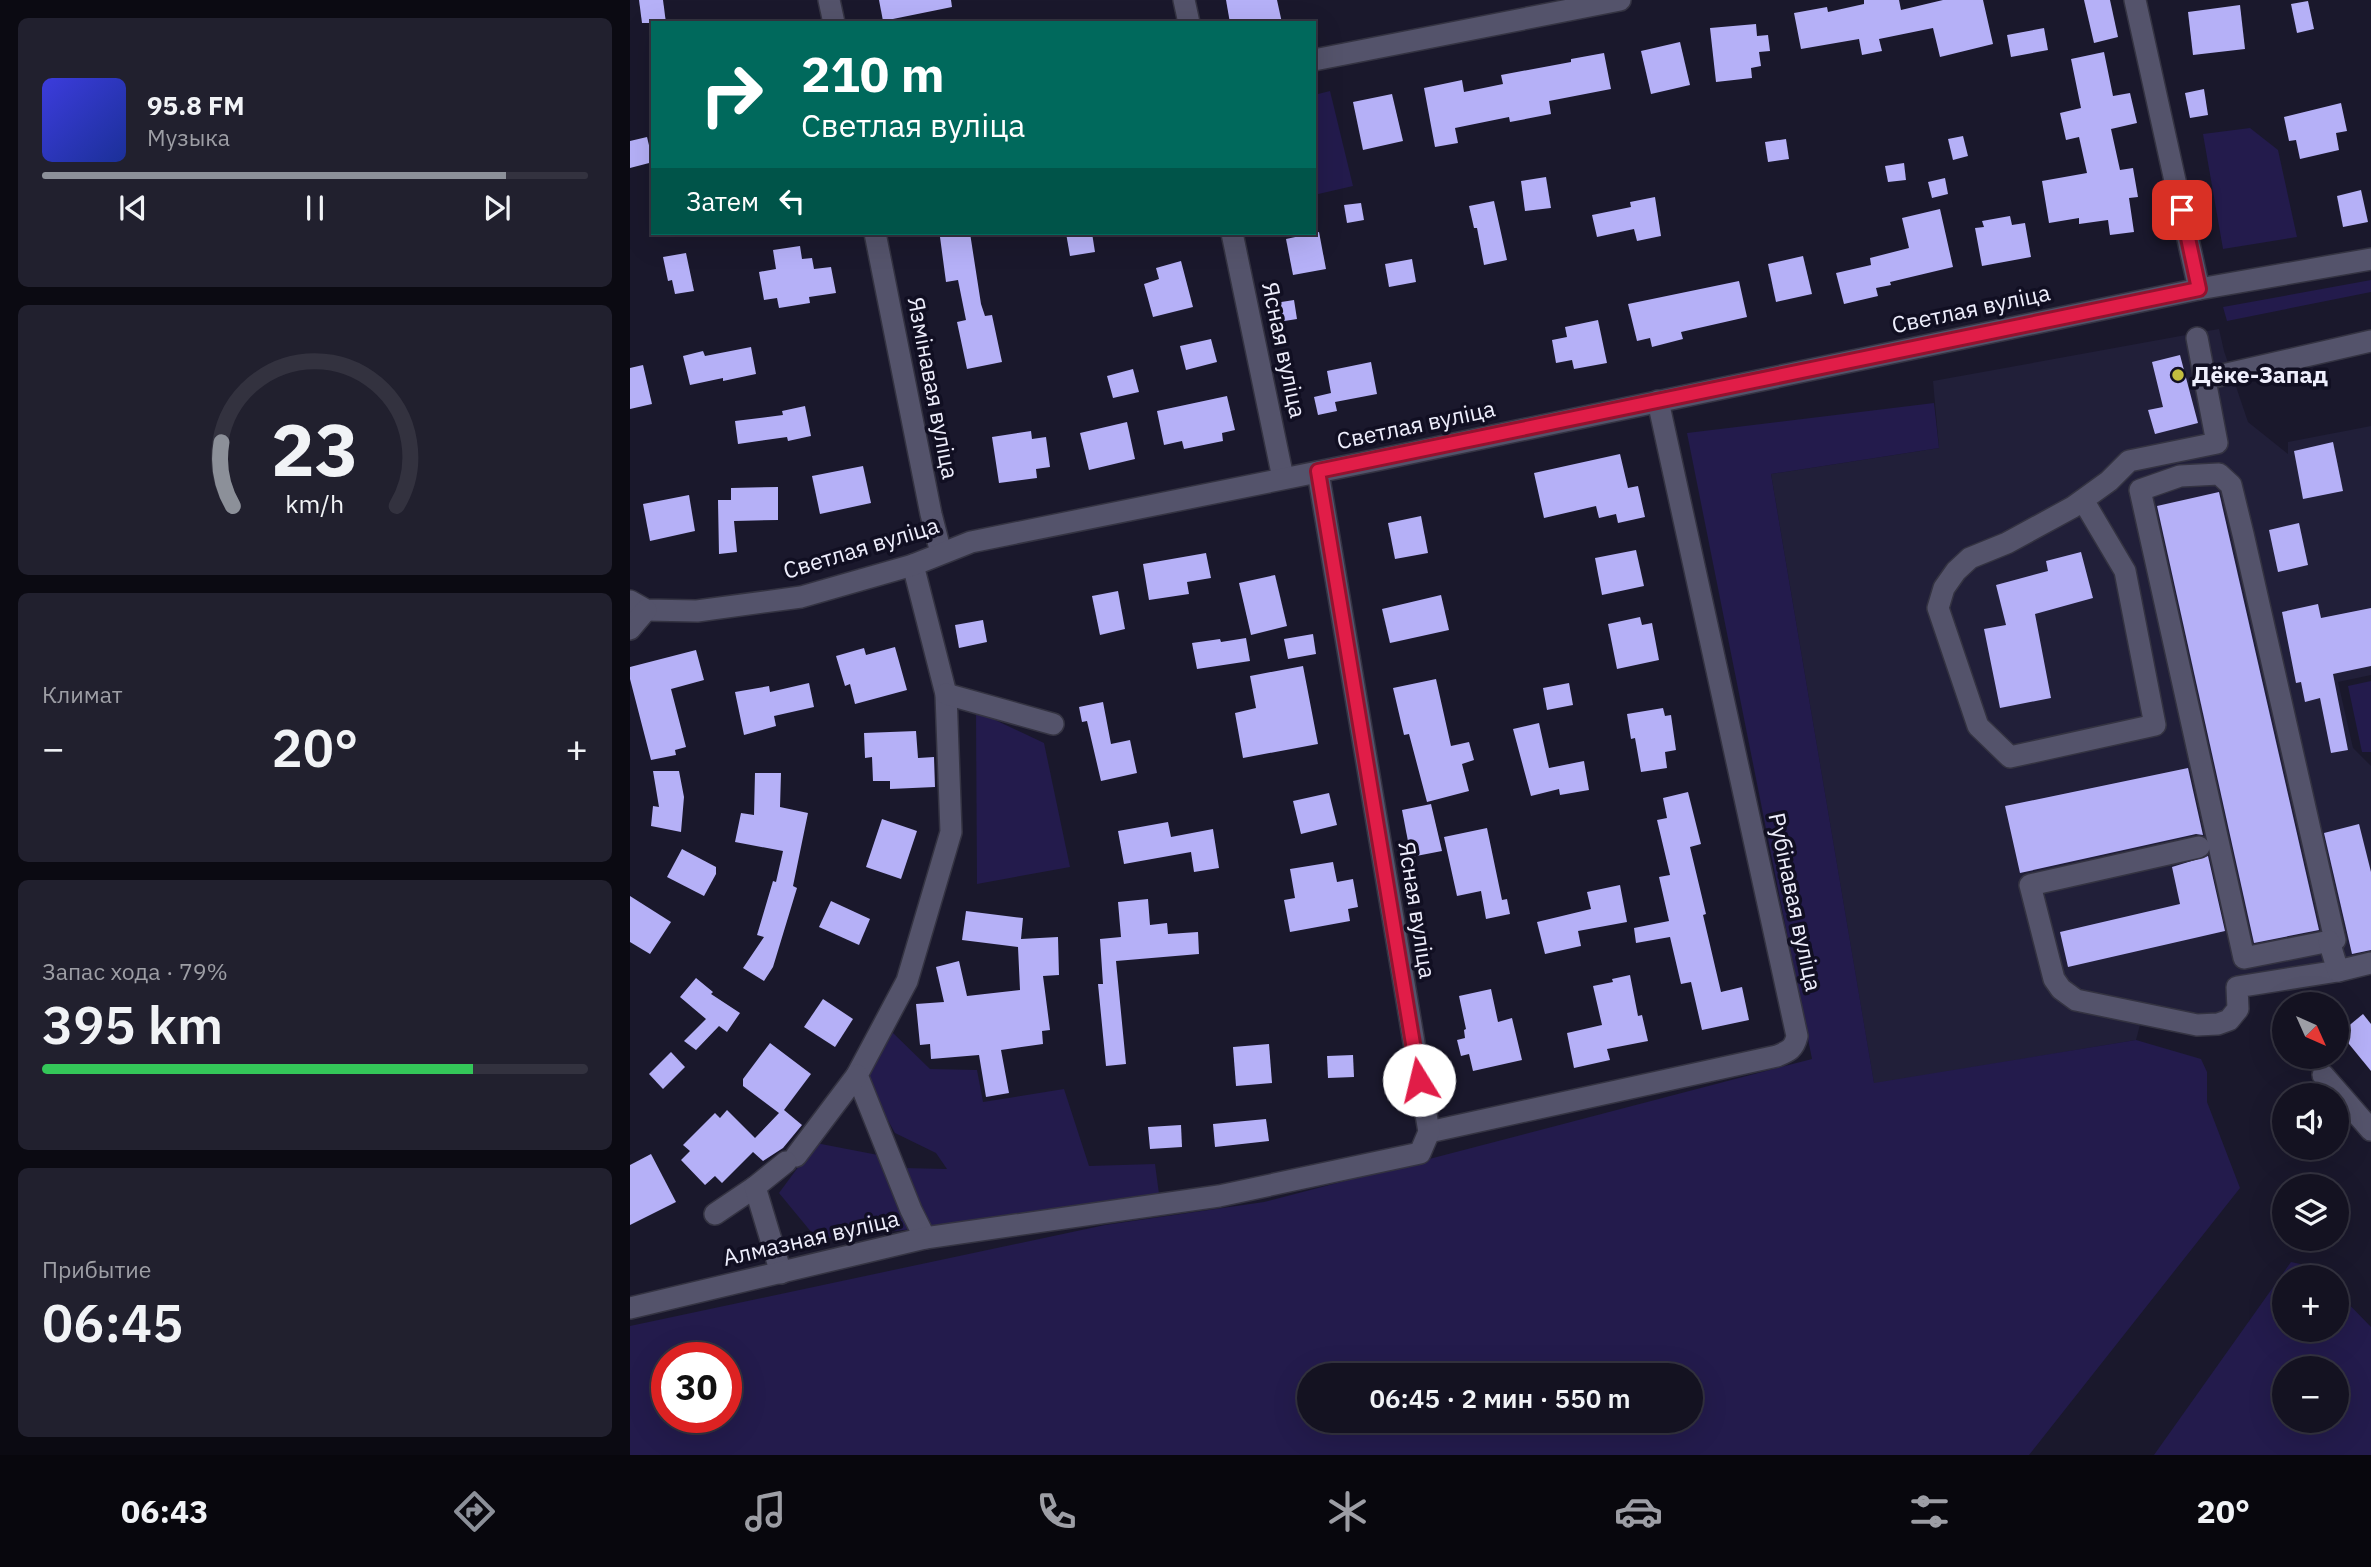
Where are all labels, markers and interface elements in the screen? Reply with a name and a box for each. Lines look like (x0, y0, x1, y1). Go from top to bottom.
text: 210 m (801, 42, 945, 105)
icon: right (686, 49, 777, 140)
text: 95.8 FM (147, 88, 245, 122)
text: Светлая вуліца (801, 104, 1025, 146)
text: Музыка (147, 122, 230, 152)
pin (2152, 180, 2212, 240)
icon: left (773, 182, 811, 220)
text: Затем (686, 184, 759, 218)
icon: previous (114, 189, 152, 227)
icon: pause (296, 189, 334, 227)
icon: next (478, 189, 516, 227)
icon: arrive (2163, 191, 2201, 229)
street label: Светлая вуліца (1889, 277, 2053, 339)
street label: Ясная вуліца (1256, 279, 1314, 421)
street label: Язмінавая вуліца (902, 294, 966, 482)
place label: Дёке-Запад (2192, 359, 2328, 389)
marker: Дёке-Запад (2170, 367, 2186, 383)
street label: Светлая вуліца (1334, 393, 1498, 455)
text: 23 (271, 402, 359, 497)
text: km/h (286, 487, 344, 520)
street label: Светлая вуліца (779, 509, 942, 585)
text: Климат (42, 679, 123, 709)
text: 20° (272, 714, 358, 781)
text: − (42, 723, 65, 772)
text: + (565, 723, 588, 772)
street label: Рубінавая вуліца (1762, 810, 1830, 994)
street label: Ясная вуліца (1392, 839, 1444, 981)
text: Запас хода · 79% (42, 956, 228, 986)
text: 395 km (42, 991, 223, 1058)
north arrow (2272, 992, 2348, 1069)
map controls (2272, 992, 2349, 1433)
position arrow (1382, 1043, 1456, 1117)
button: sound (2272, 1083, 2349, 1160)
button: layers (2272, 1174, 2349, 1251)
street label: Алмазная вуліца (720, 1202, 902, 1272)
text: Прибытие (42, 1254, 151, 1284)
button: + (2272, 1265, 2349, 1342)
text: 06:45 (42, 1289, 183, 1356)
speed limit sign: 30 (651, 1342, 742, 1433)
button: − (2272, 1356, 2349, 1433)
text: 06:45 · 2 мин · 550 m (1369, 1381, 1631, 1415)
icon: directions (450, 1487, 499, 1536)
icon: music (741, 1487, 790, 1536)
icon: phone (1032, 1487, 1081, 1536)
icon: climate (1323, 1487, 1372, 1536)
icon: car (1614, 1487, 1663, 1536)
icon: filters (1905, 1487, 1954, 1536)
text: 06:43 (121, 1490, 208, 1532)
text: 20° (2196, 1490, 2250, 1532)

